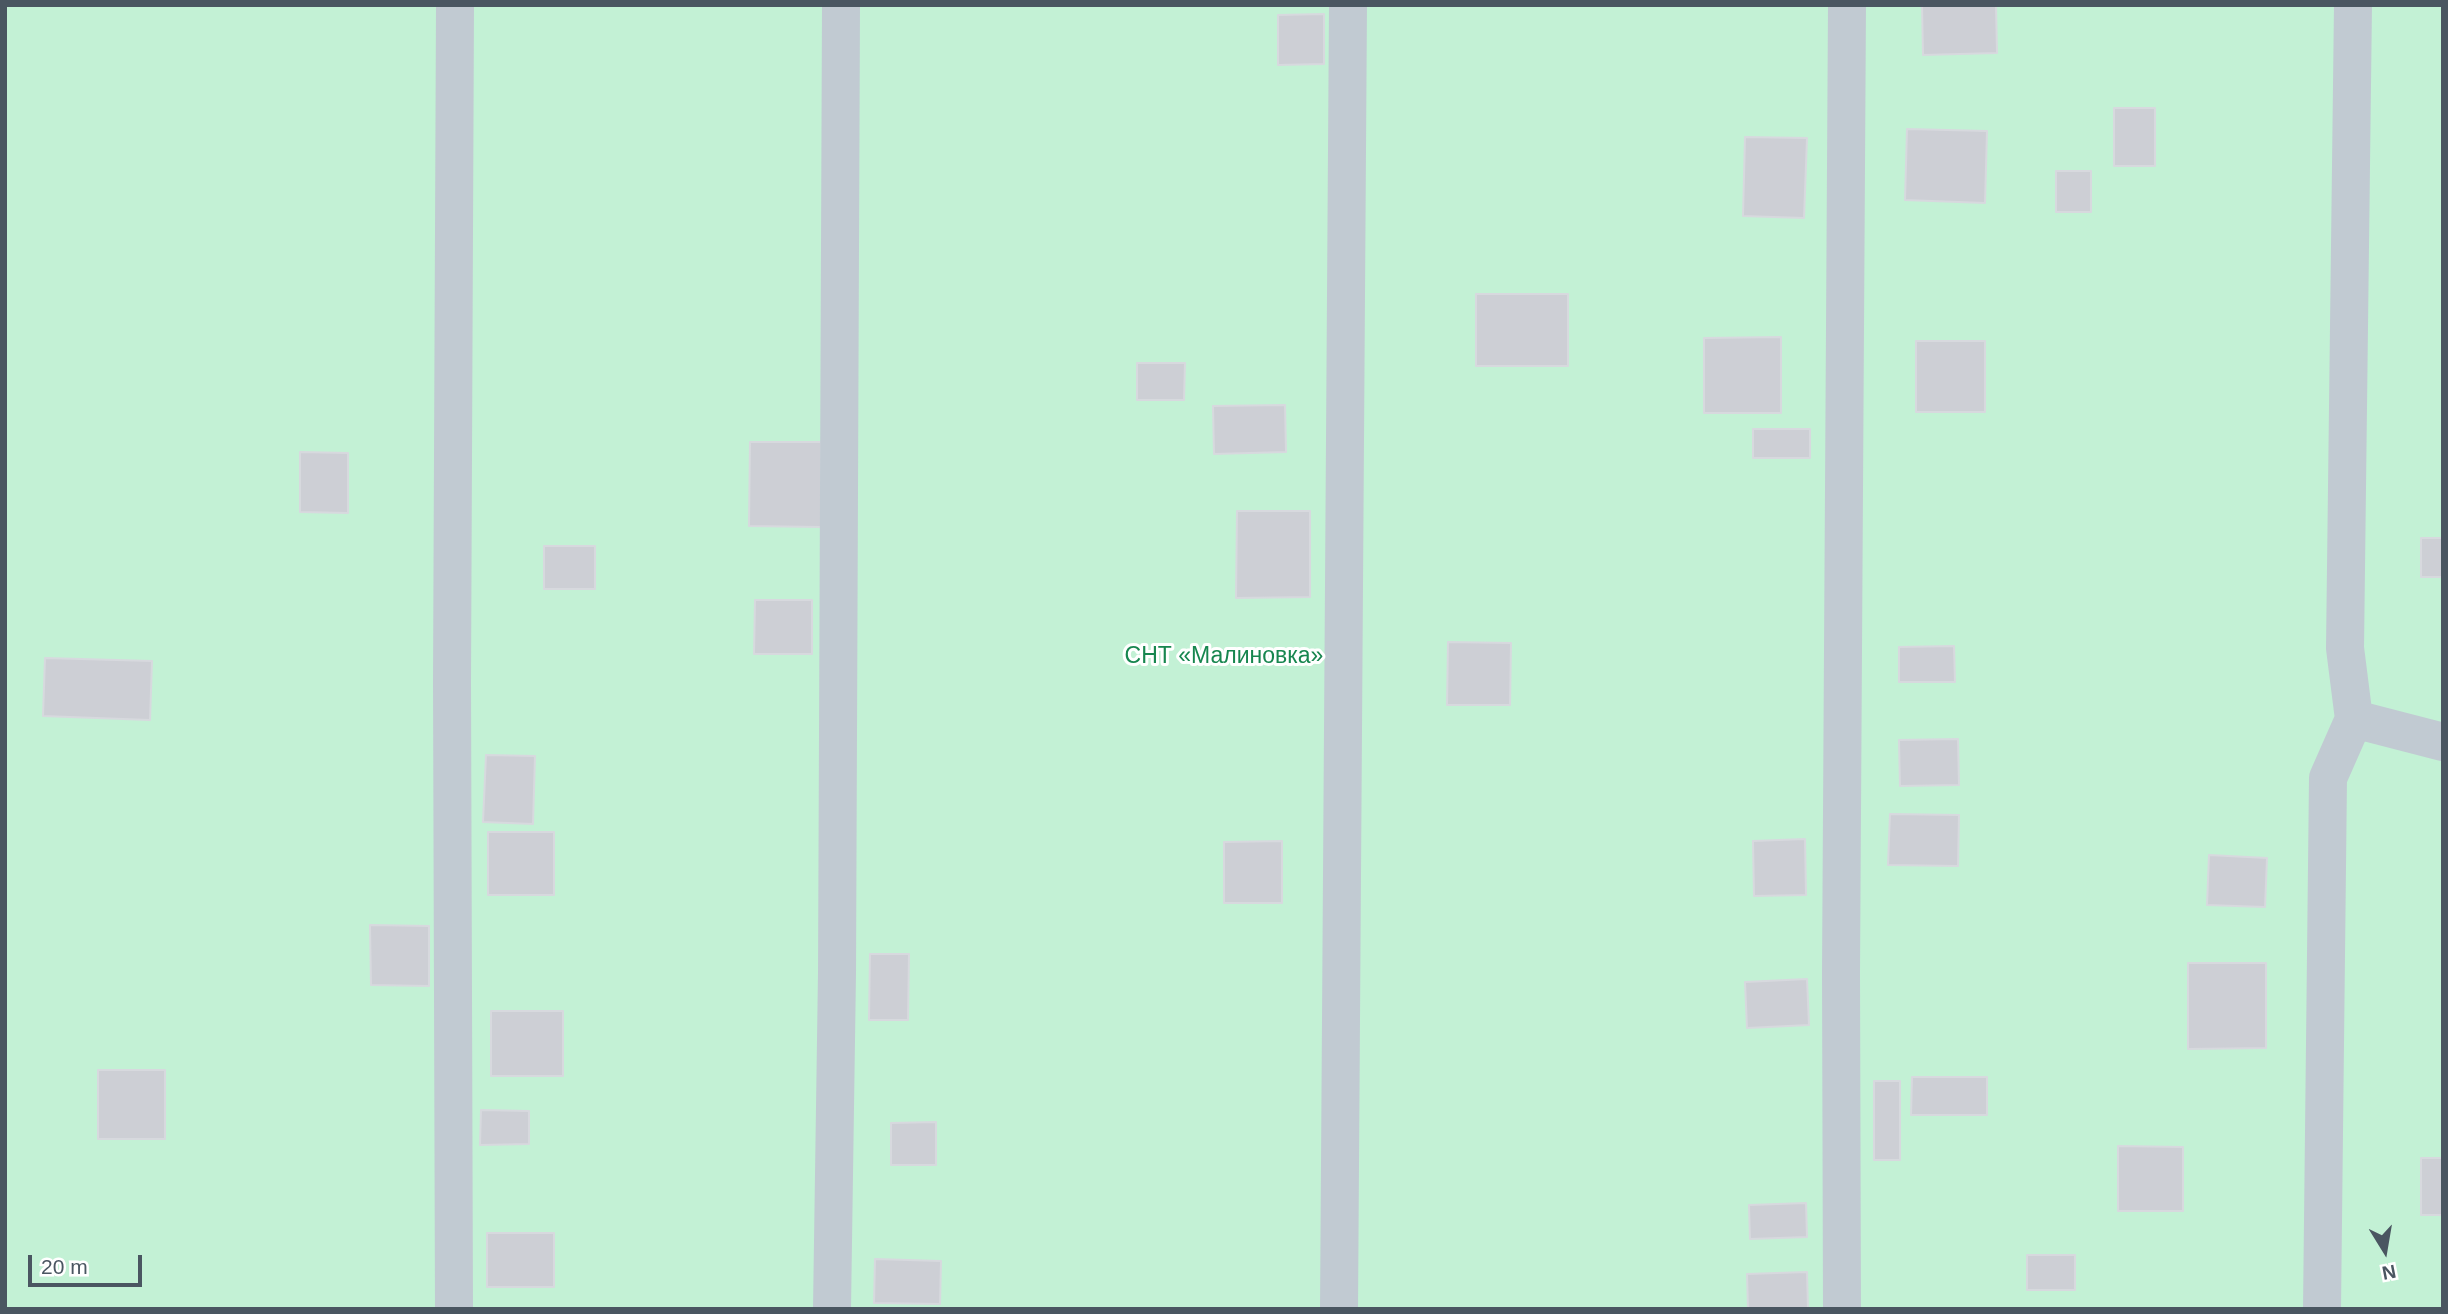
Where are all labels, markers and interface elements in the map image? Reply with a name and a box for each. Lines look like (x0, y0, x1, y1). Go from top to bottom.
park label: СНТ «Малиновка» (1125, 643, 1323, 671)
north arrow (2350, 1216, 2420, 1286)
scale bar (32, 1240, 145, 1284)
text: 20 m (41, 1255, 88, 1278)
text: N (2380, 1260, 2398, 1284)

